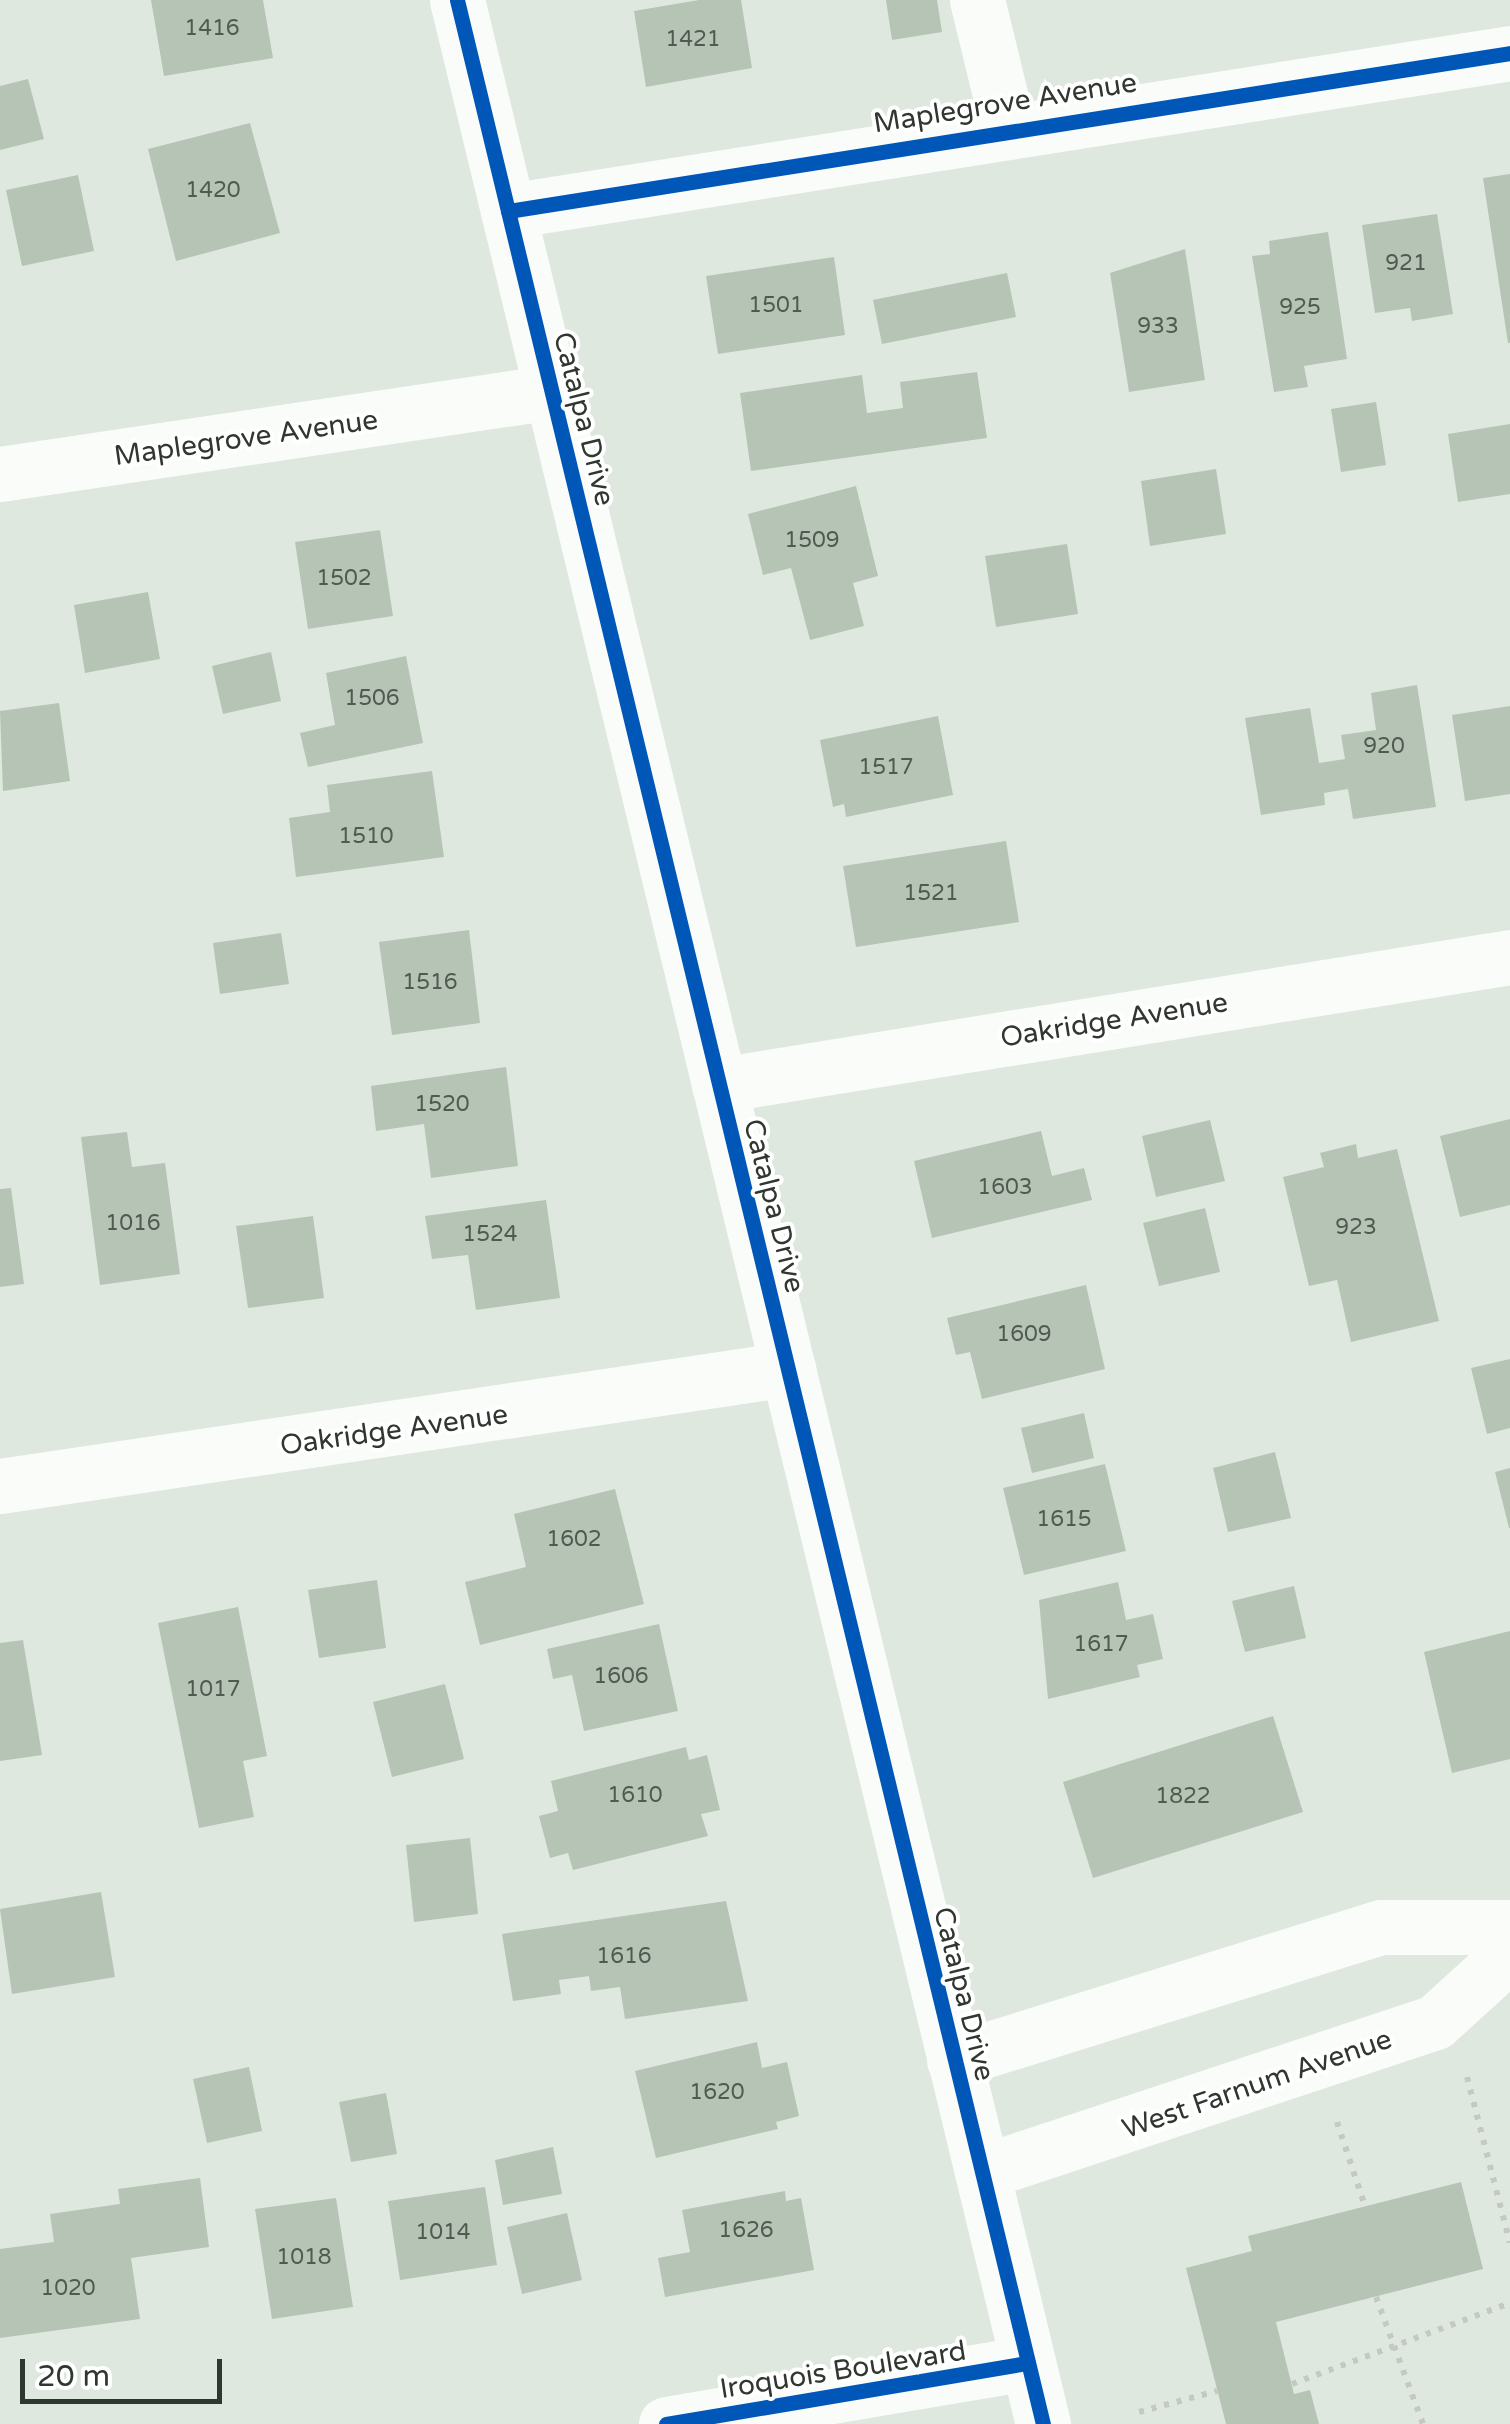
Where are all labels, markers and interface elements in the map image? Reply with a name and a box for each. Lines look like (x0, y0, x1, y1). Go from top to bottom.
house number: 1416 (184, 16, 240, 42)
house number: 1421 (665, 27, 721, 53)
street label: Maplegrove Avenue (871, 66, 1139, 140)
house number: 1420 (185, 178, 241, 204)
house number: 921 (1385, 251, 1427, 277)
house number: 1501 (748, 293, 804, 319)
house number: 925 (1279, 295, 1321, 321)
house number: 933 (1137, 314, 1179, 340)
street label: Catalpa Drive (546, 329, 622, 509)
street label: Maplegrove Avenue (112, 403, 380, 473)
house number: 1509 (784, 528, 840, 554)
house number: 1502 (316, 566, 372, 592)
house number: 1506 (344, 686, 400, 712)
house number: 920 (1363, 734, 1405, 760)
house number: 1517 (858, 755, 914, 781)
house number: 1510 (338, 824, 394, 850)
house number: 1521 (903, 881, 959, 907)
house number: 1516 (402, 970, 458, 996)
street label: Oakridge Avenue (998, 985, 1230, 1055)
house number: 1520 (414, 1092, 470, 1118)
street label: Catalpa Drive (736, 1116, 812, 1296)
house number: 1603 (977, 1175, 1033, 1201)
house number: 1016 (105, 1211, 161, 1237)
house number: 923 (1335, 1215, 1377, 1241)
house number: 1524 (462, 1222, 518, 1248)
house number: 1609 (996, 1322, 1052, 1348)
street label: Oakridge Avenue (278, 1397, 510, 1463)
house number: 1615 (1036, 1507, 1092, 1533)
house number: 1602 (546, 1527, 602, 1553)
house number: 1617 (1073, 1632, 1129, 1658)
house number: 1606 (593, 1664, 649, 1690)
house number: 1017 (185, 1677, 241, 1703)
house number: 1610 (607, 1783, 663, 1809)
house number: 1822 (1155, 1784, 1211, 1810)
street label: Catalpa Drive (926, 1904, 1002, 2084)
house number: 1616 (596, 1944, 652, 1970)
street label: West Farnum Avenue (1118, 2022, 1396, 2146)
house number: 1620 (689, 2080, 745, 2106)
house number: 1626 (718, 2218, 774, 2244)
house number: 1014 (415, 2220, 471, 2246)
house number: 1018 (276, 2245, 332, 2271)
house number: 1020 (40, 2276, 96, 2302)
street label: Iroquois Boulevard (717, 2334, 969, 2406)
scale bar (25, 2339, 228, 2401)
text: 20 m (37, 2358, 110, 2395)

